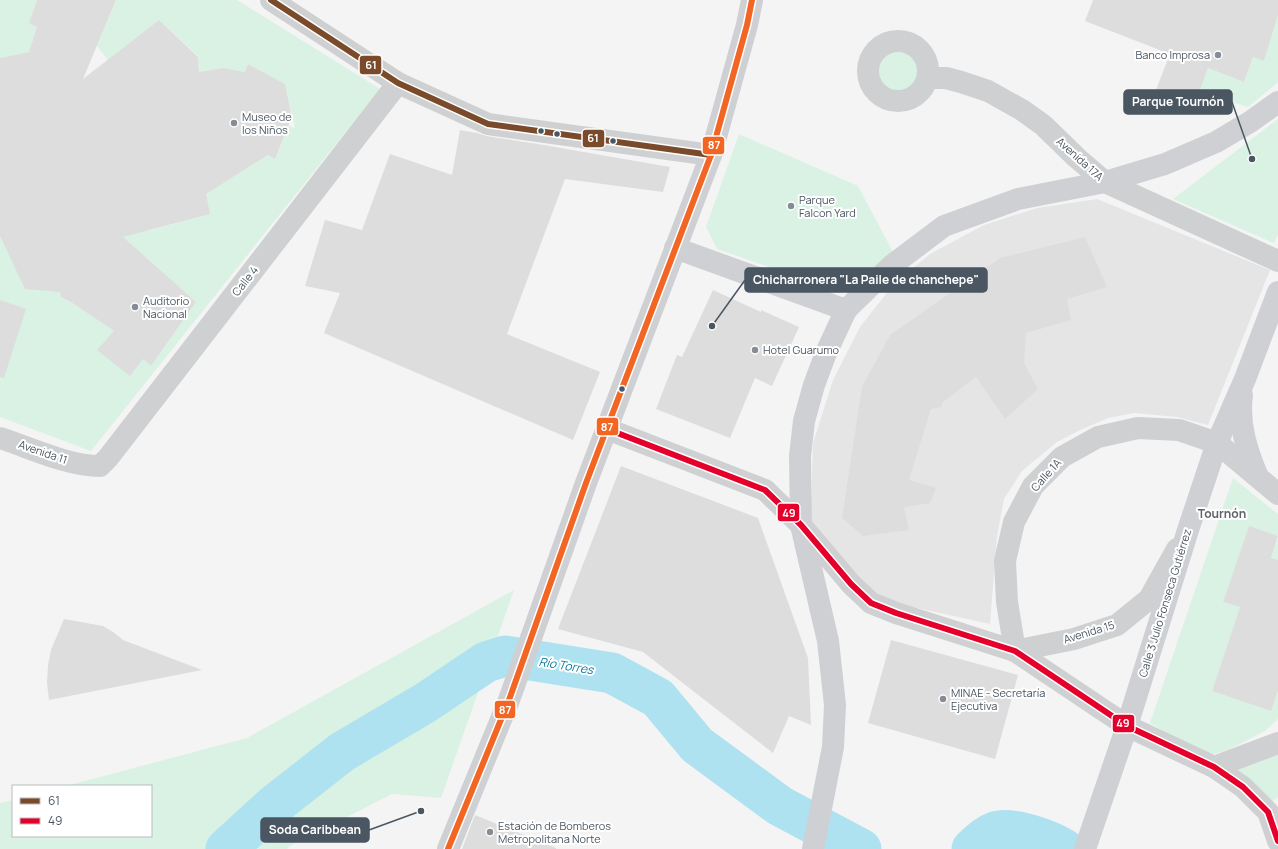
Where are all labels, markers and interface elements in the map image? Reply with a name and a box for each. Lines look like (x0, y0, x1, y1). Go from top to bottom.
place label: Banco Improsa (1135, 47, 1210, 62)
marker: Banco Improsa (1213, 50, 1223, 60)
line badge: 61 (359, 55, 382, 75)
text: 61 (365, 57, 377, 72)
callout: Parque Tournón (1124, 90, 1232, 114)
text: Parque Tournón (1132, 93, 1224, 110)
place label: Museo de los Niños (242, 109, 292, 137)
marker: Museo de los Niños (229, 118, 239, 128)
unlabelled marker (536, 126, 546, 136)
unlabelled marker (552, 129, 562, 139)
line badge: 61 (582, 129, 605, 148)
text: 61 (587, 130, 599, 145)
street label: Avenida 17A (1054, 134, 1107, 184)
unlabelled marker (608, 136, 618, 146)
line badge: 87 (702, 136, 725, 155)
text: 87 (708, 137, 720, 152)
place label: Parque Falcon Yard (799, 192, 856, 220)
marker: Parque Falcon Yard (786, 201, 796, 211)
street label: Calle 4 (228, 263, 261, 299)
callout: Chicharronera "La Paile de chanchepe" (745, 268, 987, 292)
text: Chicharronera "La Paile de chanchepe" (753, 271, 979, 288)
place label: Auditorio Nacional (143, 293, 190, 321)
marker: Auditorio Nacional (130, 302, 140, 312)
place label: Hotel Guarumo (763, 342, 840, 357)
marker: Hotel Guarumo (750, 345, 760, 355)
unlabelled marker (617, 384, 627, 394)
line badge: 87 (596, 417, 619, 436)
text: 87 (601, 419, 613, 434)
street label: Avenida 11 (17, 436, 70, 467)
street label: Calle 1A (1027, 455, 1064, 494)
line badge: 49 (777, 503, 800, 522)
text: 49 (782, 505, 796, 520)
district label: Tournón (1198, 505, 1246, 522)
street label: Calle 3 Julio Fonseca Gutiérrez (1135, 527, 1194, 679)
street label: Avenida 15 (1061, 617, 1116, 646)
water label: Río Torres (538, 653, 596, 678)
place label: MINAE - Secretaría Ejecutiva (951, 685, 1045, 713)
marker: MINAE - Secretaría Ejecutiva (938, 694, 948, 704)
line badge: 87 (494, 700, 516, 719)
text: 87 (499, 702, 511, 717)
line badge: 49 (1112, 714, 1135, 733)
text: 49 (1116, 715, 1130, 730)
legend (12, 785, 152, 837)
text: 61 (48, 792, 60, 809)
text: 49 (48, 812, 62, 829)
callout: Soda Caribbean (261, 818, 369, 842)
place label: Estación de Bomberos Metropolitana Norte (498, 818, 611, 846)
text: Soda Caribbean (269, 821, 361, 838)
marker: Estación de Bomberos Metropolitana Norte (485, 827, 495, 837)

